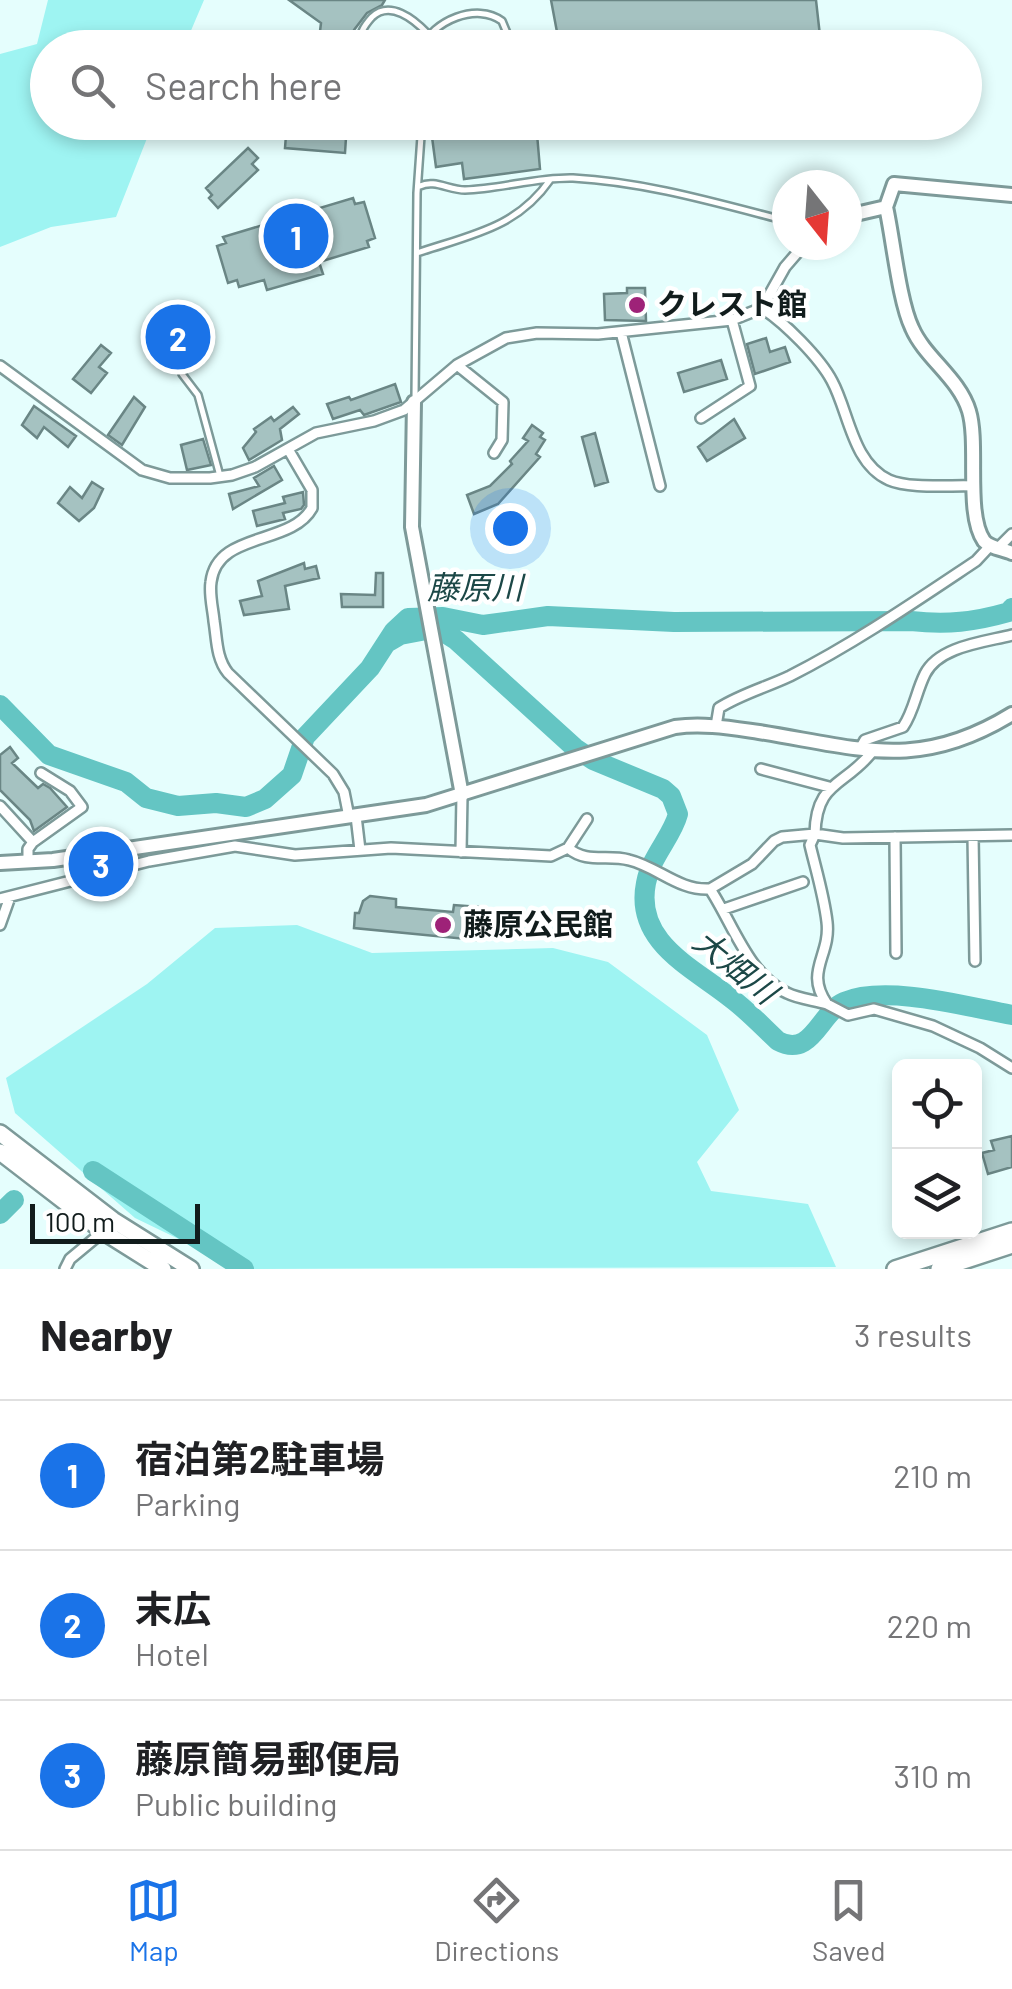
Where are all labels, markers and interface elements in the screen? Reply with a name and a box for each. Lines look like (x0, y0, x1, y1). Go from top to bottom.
search box (30, 30, 982, 140)
icon: search (65, 58, 120, 113)
text: Search here (145, 62, 343, 108)
north arrow (772, 170, 862, 260)
pin: 1 (264, 198, 328, 274)
place label: クレスト館 (657, 285, 807, 321)
marker: クレスト館 (626, 294, 648, 316)
pin: 2 (146, 300, 210, 374)
your location (485, 503, 536, 554)
water label: 藤原川 (427, 567, 526, 605)
pin: 3 (68, 826, 134, 902)
place label: 藤原公民館 (463, 905, 613, 941)
marker: 藤原公民館 (432, 914, 454, 936)
water label: 大畑川 (687, 920, 788, 1012)
map controls (892, 1059, 982, 1239)
button: locate (892, 1059, 982, 1149)
button: layers (892, 1149, 982, 1239)
scale bar (30, 1199, 200, 1244)
text: 100 m (45, 1204, 115, 1238)
text: Nearby (40, 1309, 173, 1359)
text: 3 results (854, 1315, 972, 1353)
text: 宿泊第2駐車場 (135, 1435, 384, 1481)
text: 1 (67, 1456, 78, 1494)
text: 210 m (893, 1456, 972, 1494)
text: Parking (135, 1484, 240, 1522)
text: 末広 (135, 1585, 211, 1631)
text: 2 (64, 1606, 81, 1644)
text: 220 m (887, 1606, 972, 1644)
text: Hotel (135, 1634, 209, 1672)
text: 藤原簡易郵便局 (135, 1735, 401, 1781)
text: 3 (64, 1756, 81, 1794)
text: 310 m (894, 1756, 972, 1794)
text: Public building (135, 1784, 337, 1822)
tab: Map (126, 1873, 181, 1967)
tab: Directions (434, 1873, 559, 1967)
tab: Saved (812, 1873, 886, 1967)

